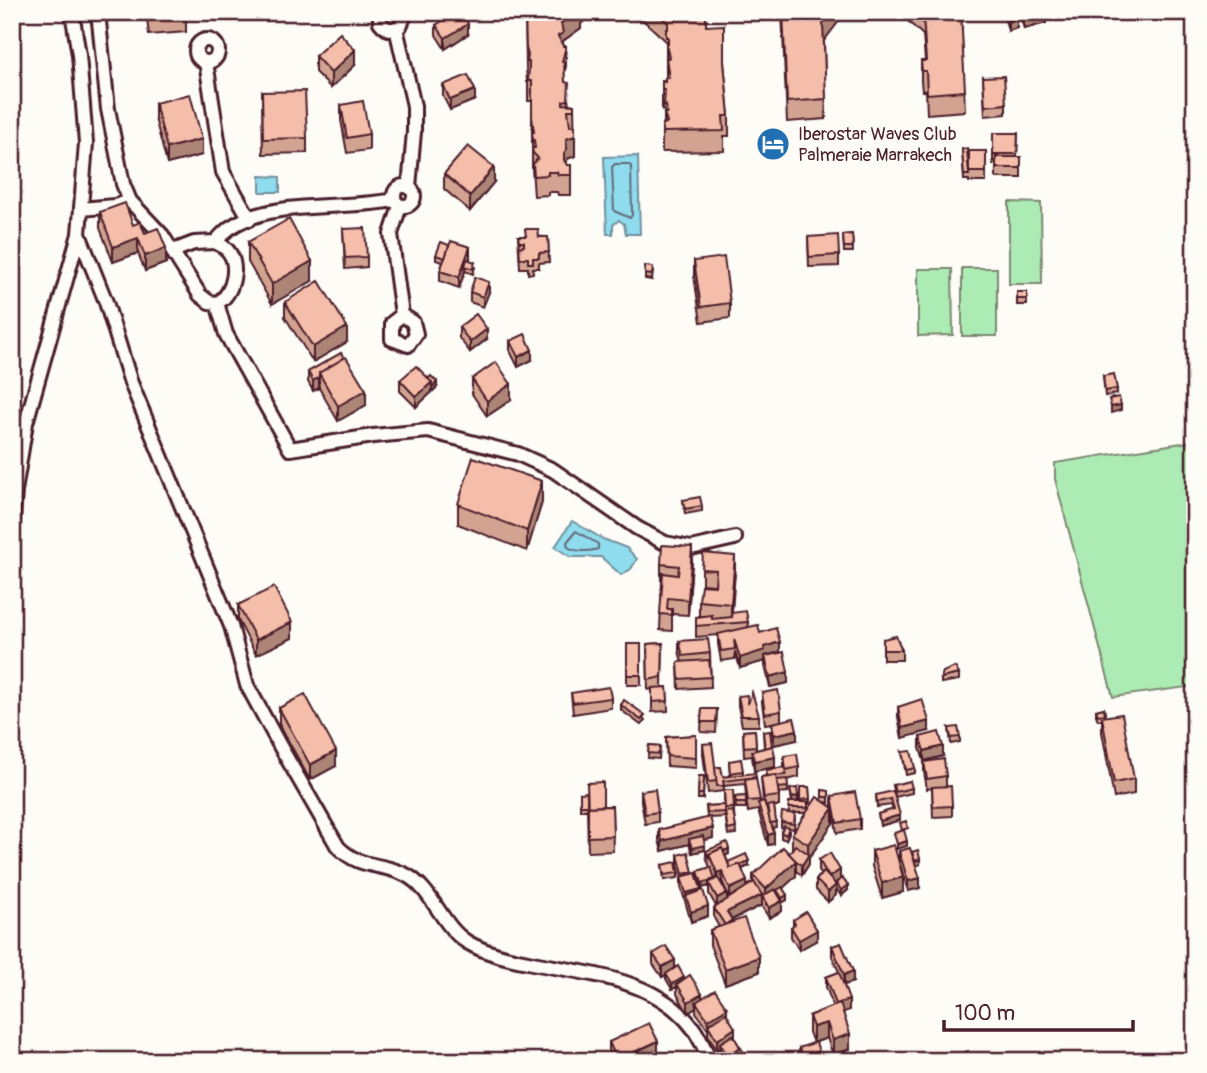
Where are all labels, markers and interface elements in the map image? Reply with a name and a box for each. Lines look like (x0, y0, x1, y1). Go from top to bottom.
place label: Iberostar Waves Club Palmeraie Marrakech (798, 123, 957, 167)
hotel icon: Iberostar Waves Club Palmeraie Marrakech (754, 125, 792, 163)
scale bar (944, 989, 1134, 1033)
text: 100 m (955, 1000, 1015, 1027)

